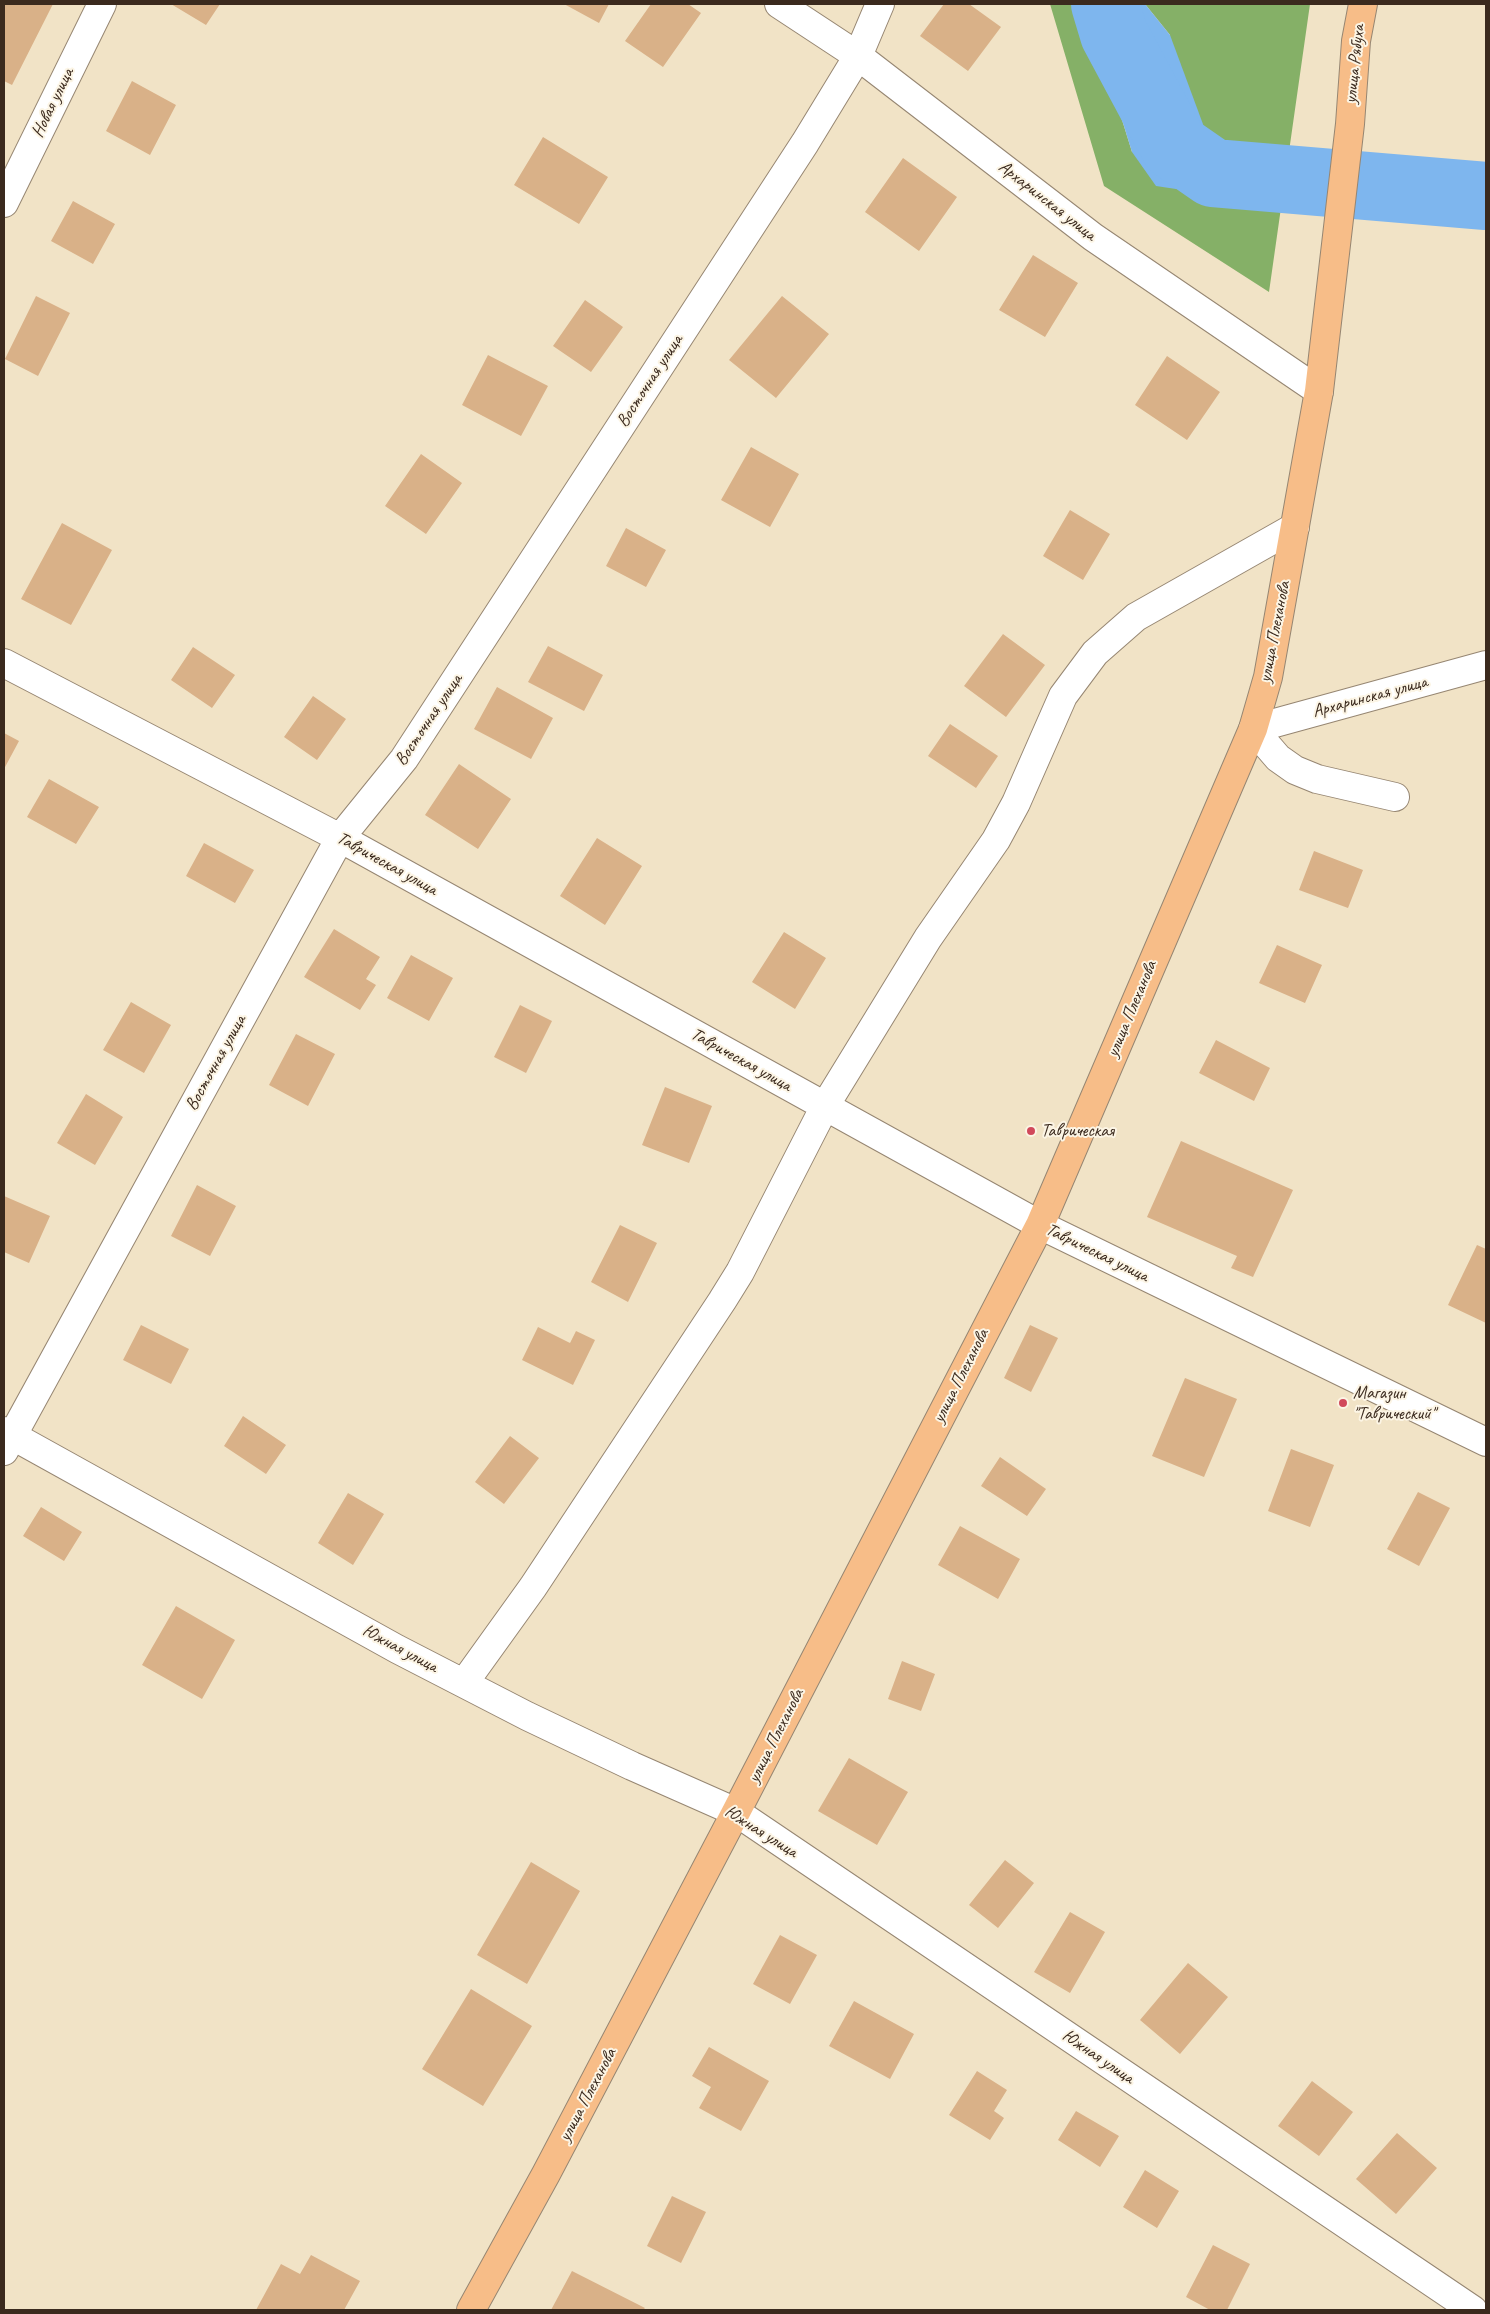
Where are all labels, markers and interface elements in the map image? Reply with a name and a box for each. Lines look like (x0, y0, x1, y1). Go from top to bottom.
street label: улица Рябуха (1340, 23, 1370, 105)
street label: Новая улица (27, 65, 79, 141)
street label: Архаринская улица (994, 156, 1100, 246)
street label: Восточная улица (612, 331, 688, 431)
street label: улица Плеханова (1255, 580, 1295, 684)
street label: Восточная улица (390, 670, 468, 770)
street label: Архаринская улица (1310, 671, 1430, 723)
street label: Таврическая улица (333, 827, 441, 901)
street label: улица Плеханова (1102, 958, 1162, 1060)
street label: Восточная улица (181, 1012, 251, 1114)
street label: Таврическая улица (687, 1023, 795, 1097)
place label: Таврическая (1041, 1120, 1114, 1142)
marker: Таврическая (1025, 1125, 1037, 1137)
street label: Таврическая улица (1042, 1219, 1152, 1287)
street label: улица Плеханова (928, 1325, 994, 1427)
place label: Магазин "Таврический" (1353, 1382, 1435, 1425)
marker: Магазин "Таврический" (1337, 1397, 1349, 1409)
street label: Южная улица (359, 1620, 441, 1678)
street label: улица Плеханова (743, 1685, 809, 1787)
street label: Южная улица (720, 1801, 802, 1863)
street label: Южная улица (1058, 2025, 1138, 2089)
street label: улица Плеханова (554, 2045, 622, 2145)

